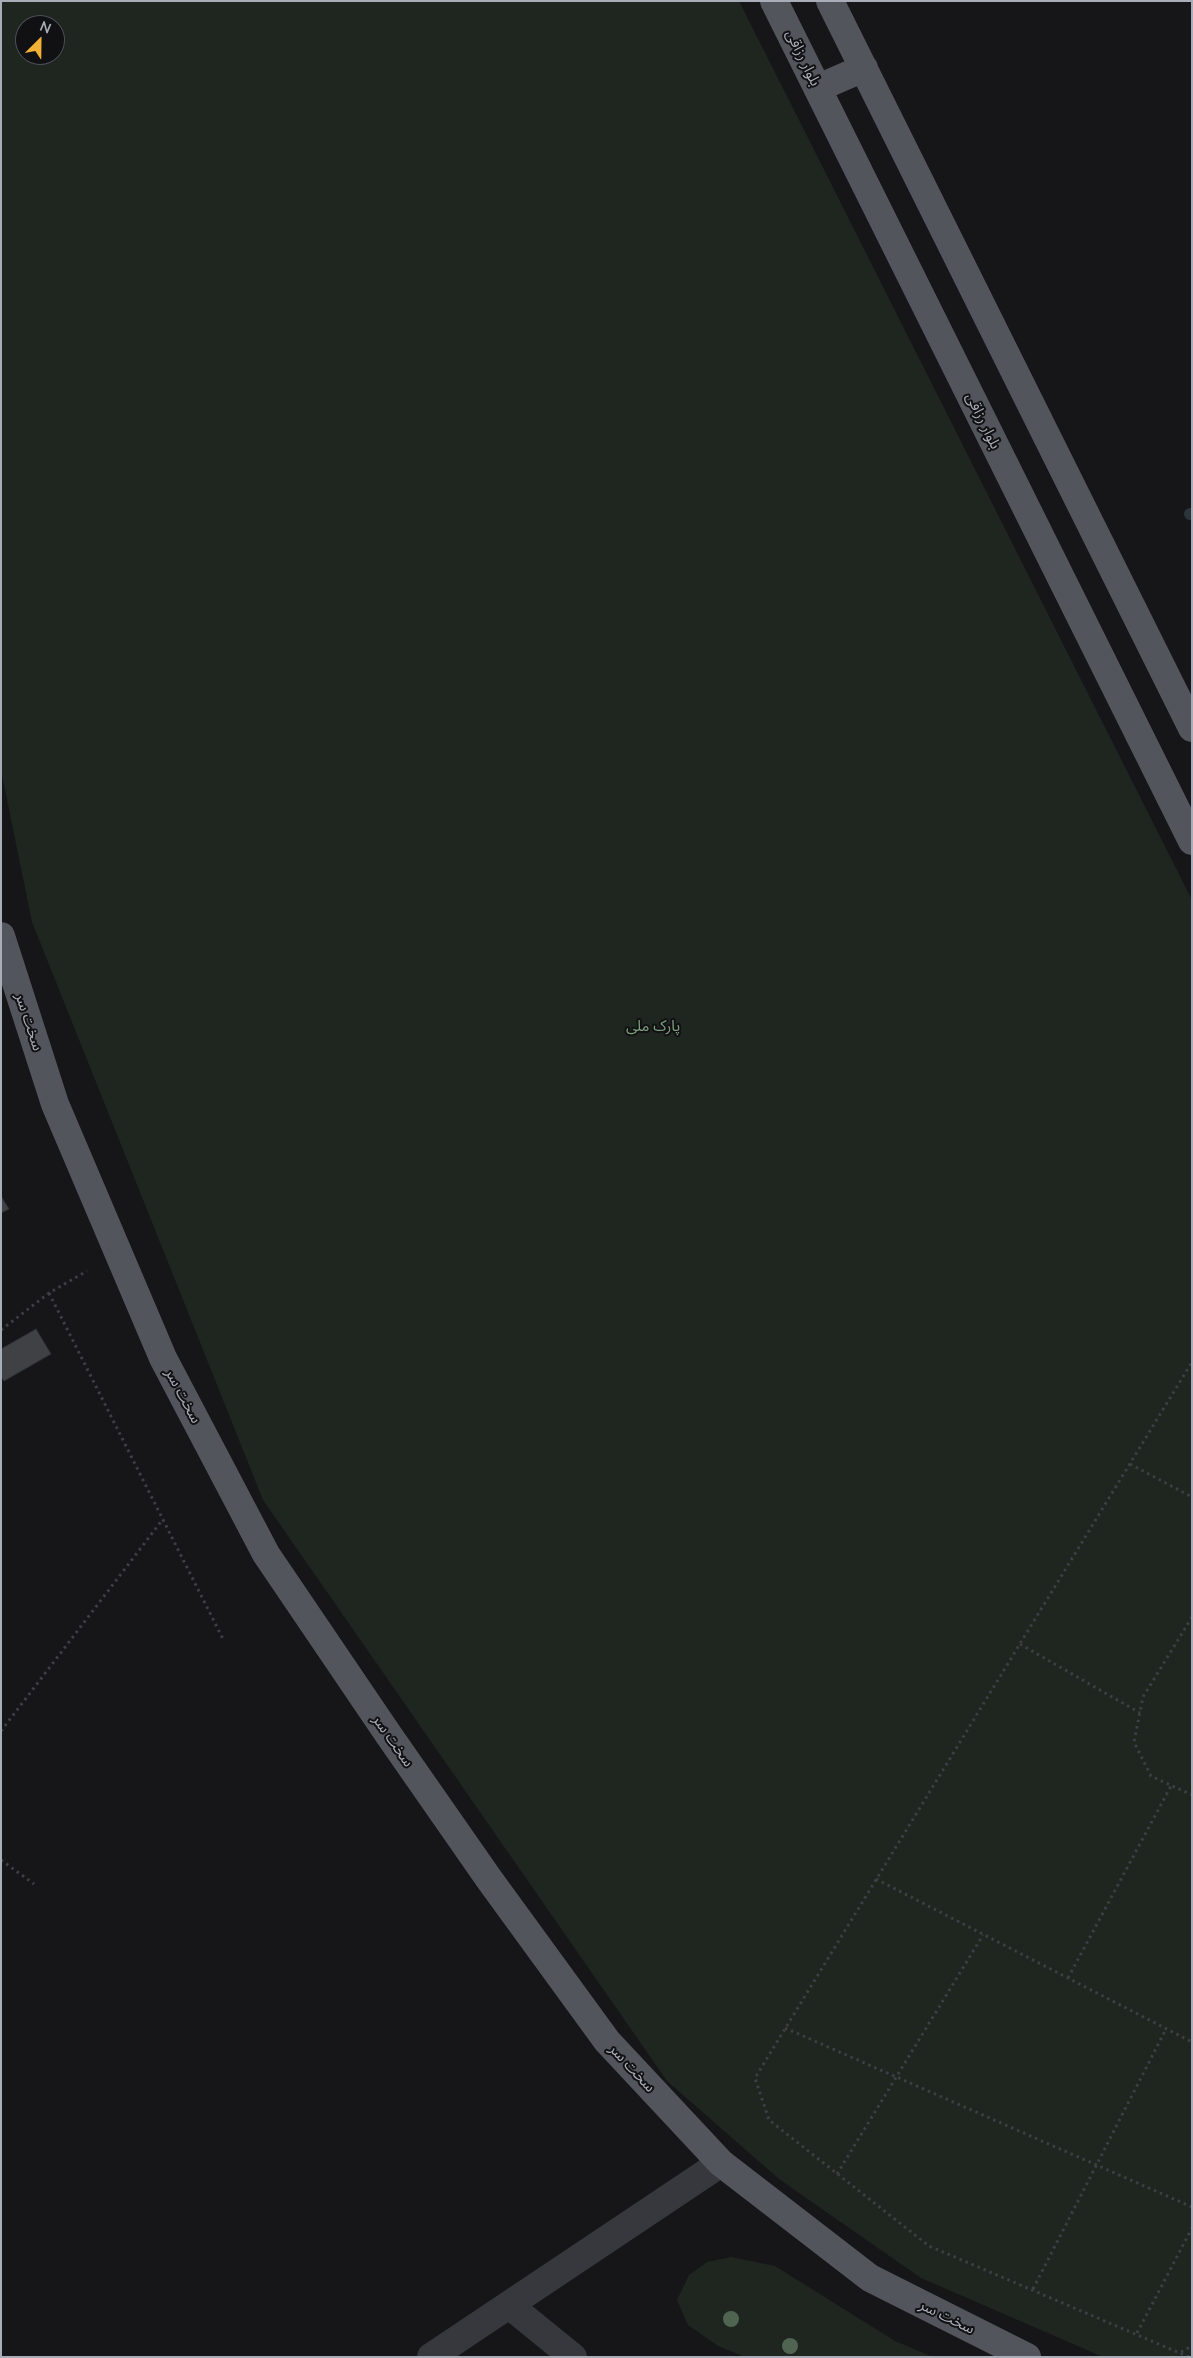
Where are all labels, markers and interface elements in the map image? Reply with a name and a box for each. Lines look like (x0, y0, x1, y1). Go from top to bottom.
north arrow (15, 15, 65, 65)
text: N (37, 17, 54, 37)
street label: بلوار رزاقی (782, 27, 824, 89)
street label: بلوار رزاقی (962, 390, 1004, 452)
street label: سخت سر (11, 991, 47, 1053)
park label: پارک ملی (626, 1017, 680, 1035)
street label: سخت سر (161, 1366, 205, 1426)
street label: سخت سر (369, 1712, 417, 1770)
street label: سخت سر (605, 2040, 659, 2096)
street label: سخت سر (916, 2296, 978, 2338)

